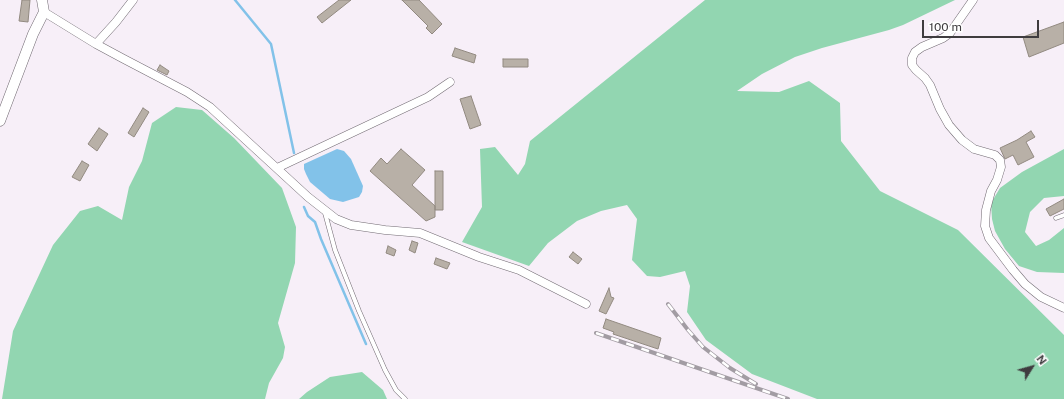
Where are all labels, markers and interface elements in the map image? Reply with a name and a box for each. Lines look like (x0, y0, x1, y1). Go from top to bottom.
scale bar (924, 12, 1041, 38)
text: 100 m (929, 20, 962, 34)
north arrow (1012, 347, 1052, 387)
text: N (1034, 353, 1049, 367)

